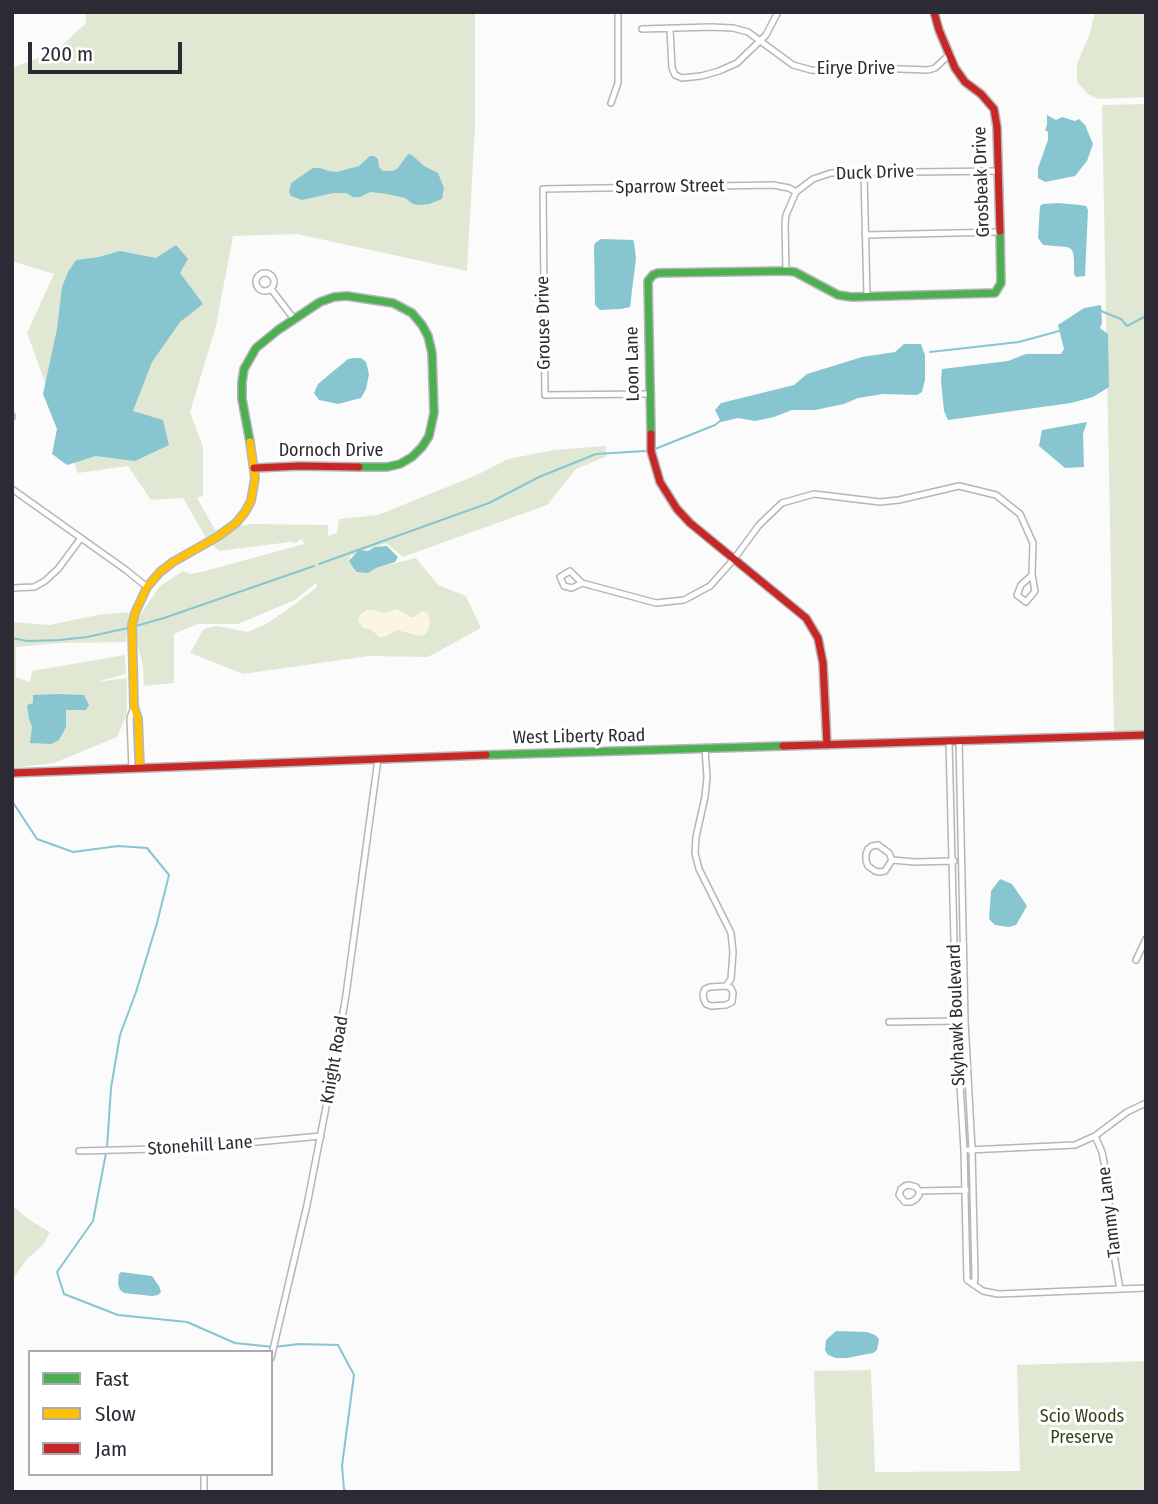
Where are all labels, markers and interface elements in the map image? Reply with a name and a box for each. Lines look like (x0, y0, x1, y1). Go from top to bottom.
scale bar (32, 28, 186, 72)
text: 200 m (41, 41, 93, 67)
street label: Eirye Drive (817, 58, 895, 80)
street label: Grosbeak Drive (969, 126, 995, 238)
street label: Duck Drive (835, 161, 915, 185)
street label: Sparrow Street (615, 175, 725, 199)
street label: Grouse Drive (532, 276, 556, 370)
street label: Loon Lane (622, 326, 644, 402)
street label: Dornoch Drive (279, 440, 383, 462)
street label: West Liberty Road (512, 725, 646, 749)
street label: Skyhawk Boulevard (944, 944, 970, 1086)
street label: Knight Road (317, 1014, 353, 1106)
street label: Stonehill Lane (147, 1132, 253, 1160)
street label: Tammy Lane (1094, 1165, 1126, 1259)
legend (28, 1350, 273, 1476)
text: Fast (95, 1366, 129, 1392)
text: Slow (95, 1401, 136, 1427)
park label: Scio Woods Preserve (1040, 1406, 1124, 1448)
text: Jam (95, 1436, 127, 1462)

